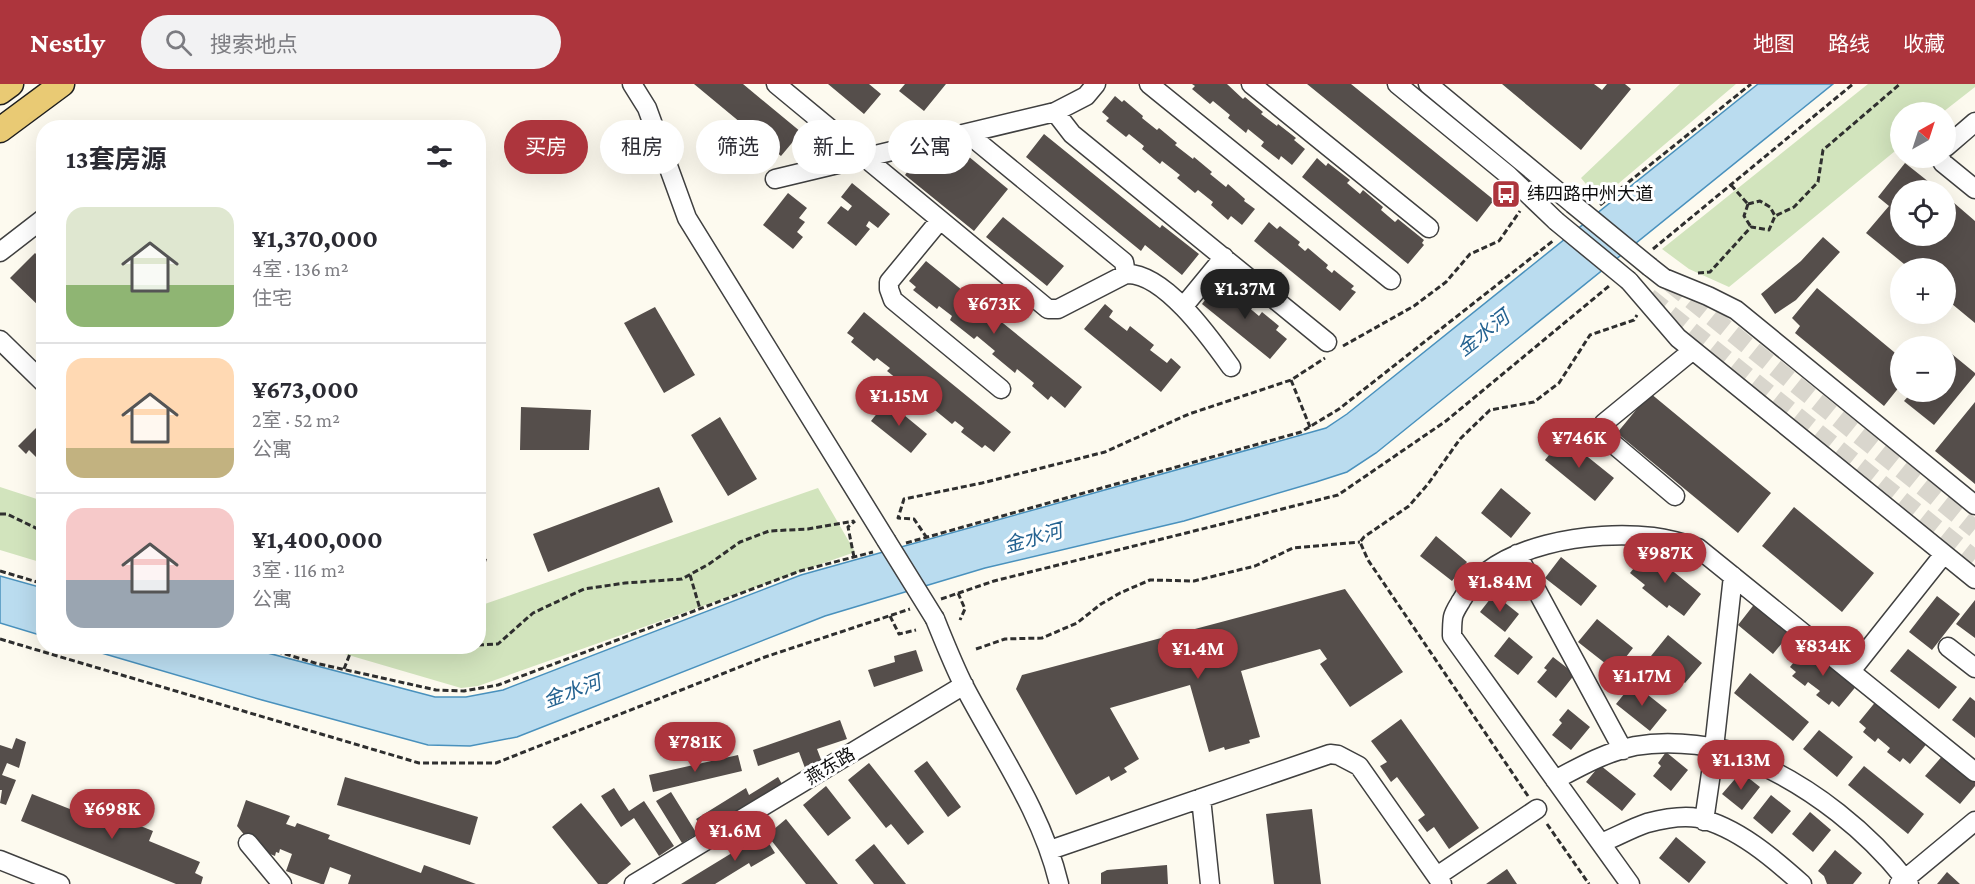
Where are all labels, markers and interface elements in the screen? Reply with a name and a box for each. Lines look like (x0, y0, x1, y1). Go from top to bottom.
search box (141, 15, 561, 69)
icon: search (162, 26, 195, 59)
text: Nestly (30, 27, 105, 58)
text: 搜索地点 (210, 32, 298, 57)
text: 地图 (1753, 32, 1795, 56)
text: 路线 (1828, 32, 1870, 56)
text: 收藏 (1903, 32, 1945, 56)
north arrow (1890, 102, 1956, 168)
map controls (1890, 102, 1956, 402)
chip: 买房 (504, 120, 588, 174)
chip: 租房 (600, 120, 684, 174)
chip: 筛选 (696, 120, 780, 174)
chip: 新上 (792, 120, 876, 174)
chip: 公寓 (888, 120, 972, 174)
icon: filters (423, 140, 456, 173)
text: 13套房源 (66, 145, 166, 174)
bus stop icon: 纬四路中州大道 (1490, 178, 1522, 210)
button: locate (1890, 180, 1956, 246)
place label: 纬四路中州大道 (1527, 184, 1653, 204)
text: ¥1,370,000 (252, 224, 378, 253)
icon: home (114, 231, 186, 303)
text: 4室 · 136 m² (252, 258, 348, 280)
button: + (1890, 258, 1956, 324)
pin: ¥1.37M (1196, 269, 1294, 320)
text: ¥1.37M (1214, 277, 1276, 299)
pin: ¥673K (952, 284, 1036, 335)
text: 住宅 (252, 287, 292, 309)
text: ¥673K (967, 292, 1021, 314)
water label: 金水河 (1453, 303, 1517, 360)
button: − (1890, 336, 1956, 402)
text: ¥673,000 (252, 375, 359, 404)
pin: ¥1.15M (850, 376, 948, 427)
icon: home (114, 382, 186, 454)
text: ¥1.15M (869, 384, 929, 406)
text: 2室 · 52 m² (252, 409, 340, 431)
pin: ¥746K (1537, 418, 1621, 469)
text: ¥746K (1552, 426, 1606, 448)
text: 公寓 (252, 438, 292, 460)
water label: 金水河 (1001, 518, 1069, 557)
text: ¥1,400,000 (252, 525, 383, 554)
icon: home (114, 532, 186, 604)
pin: ¥987K (1623, 533, 1707, 584)
text: ¥987K (1637, 541, 1693, 563)
text: 3室 · 116 m² (252, 559, 345, 581)
pin: ¥1.84M (1451, 562, 1549, 613)
text: ¥1.84M (1468, 570, 1532, 592)
text: 公寓 (252, 588, 292, 610)
pin: ¥834K (1781, 626, 1865, 677)
pin: ¥1.4M (1156, 629, 1240, 680)
text: ¥834K (1795, 634, 1851, 656)
text: ¥1.4M (1172, 637, 1224, 659)
pin: ¥1.17M (1593, 656, 1691, 707)
text: ¥1.17M (1612, 664, 1672, 686)
water label: 金水河 (540, 669, 608, 712)
pin: ¥781K (653, 722, 737, 773)
text: ¥781K (669, 730, 721, 752)
pin: ¥1.13M (1692, 740, 1790, 791)
street label: 燕东路 (802, 744, 858, 788)
text: ¥1.13M (1711, 748, 1771, 770)
pin: ¥698K (70, 789, 154, 840)
text: ¥698K (84, 797, 140, 819)
pin: ¥1.6M (693, 811, 777, 862)
text: ¥1.6M (709, 819, 761, 841)

